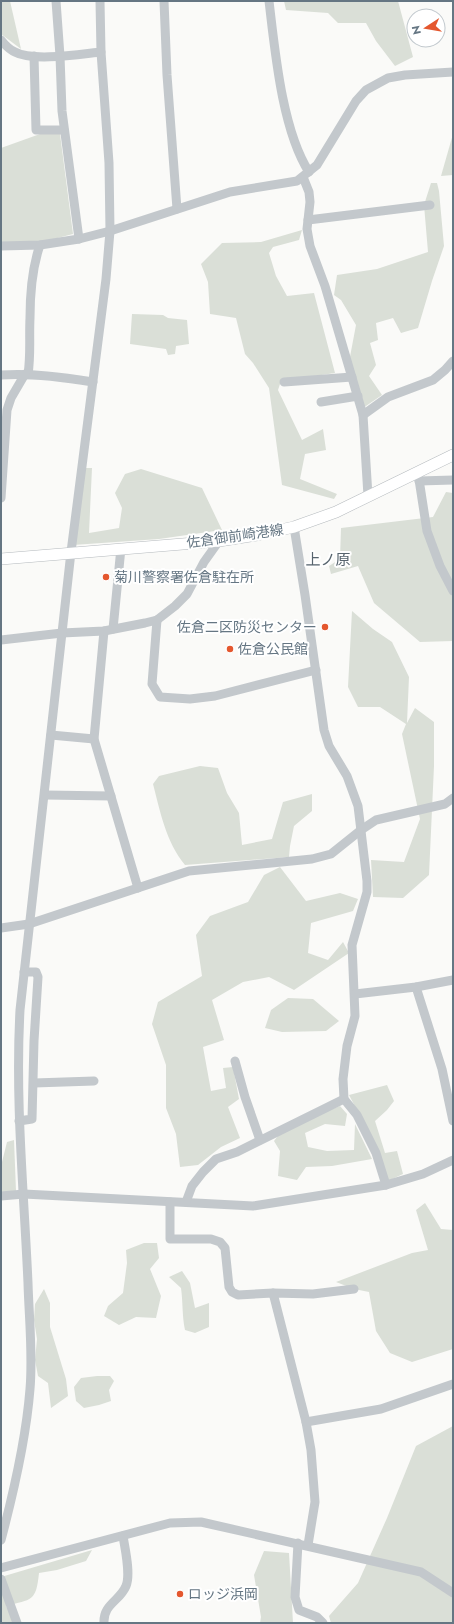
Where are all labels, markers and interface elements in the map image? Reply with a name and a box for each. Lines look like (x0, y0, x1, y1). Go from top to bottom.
north arrow (406, 8, 446, 48)
text: N (407, 24, 425, 36)
street label: 佐倉御前崎港線 (185, 519, 285, 553)
district label: 上ノ原 (305, 549, 351, 571)
place label: 菊川警察署佐倉駐在所 (114, 567, 254, 587)
marker: 菊川警察署佐倉駐在所 (101, 572, 111, 582)
place label: 佐倉二区防災センター (177, 617, 317, 637)
marker: 佐倉二区防災センター (320, 622, 330, 632)
place label: 佐倉公民館 (238, 639, 308, 659)
marker: 佐倉公民館 (225, 644, 235, 654)
place label: ロッジ浜岡 (188, 1584, 258, 1604)
marker: ロッジ浜岡 (175, 1589, 185, 1599)

